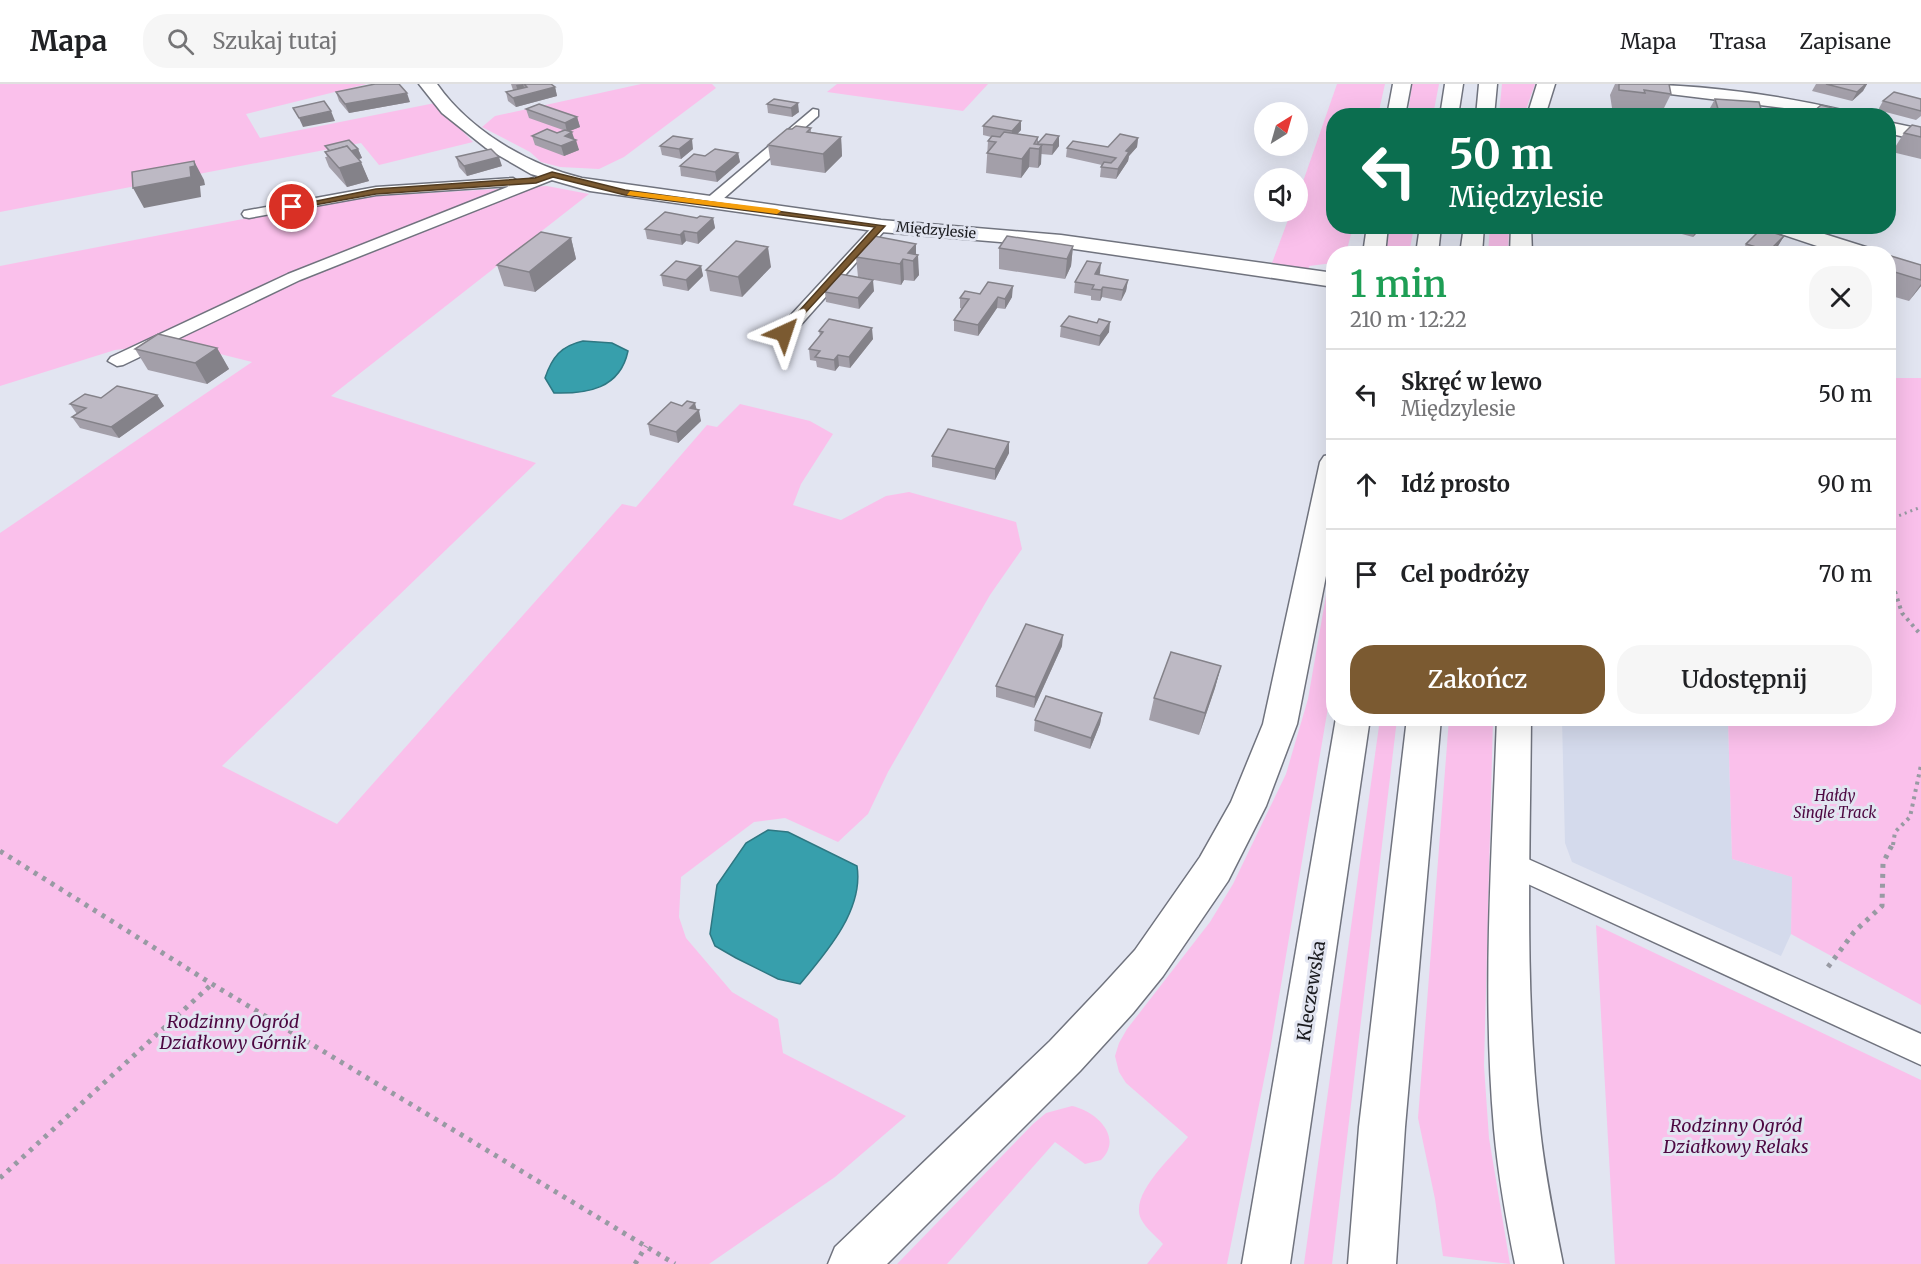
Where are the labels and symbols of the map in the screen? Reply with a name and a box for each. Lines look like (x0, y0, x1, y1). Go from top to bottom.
north arrow (1254, 102, 1308, 156)
pin (266, 181, 317, 232)
street label: Międzylesie (895, 218, 977, 242)
position arrow (752, 301, 816, 365)
park label: Hałdy Single Track (1794, 786, 1877, 822)
street label: Kleczewska (1292, 939, 1330, 1043)
park label: Rodzinny Ogród Działkowy Górnik (158, 1010, 307, 1054)
park label: Rodzinny Ogród Działkowy Relaks (1662, 1114, 1809, 1158)

